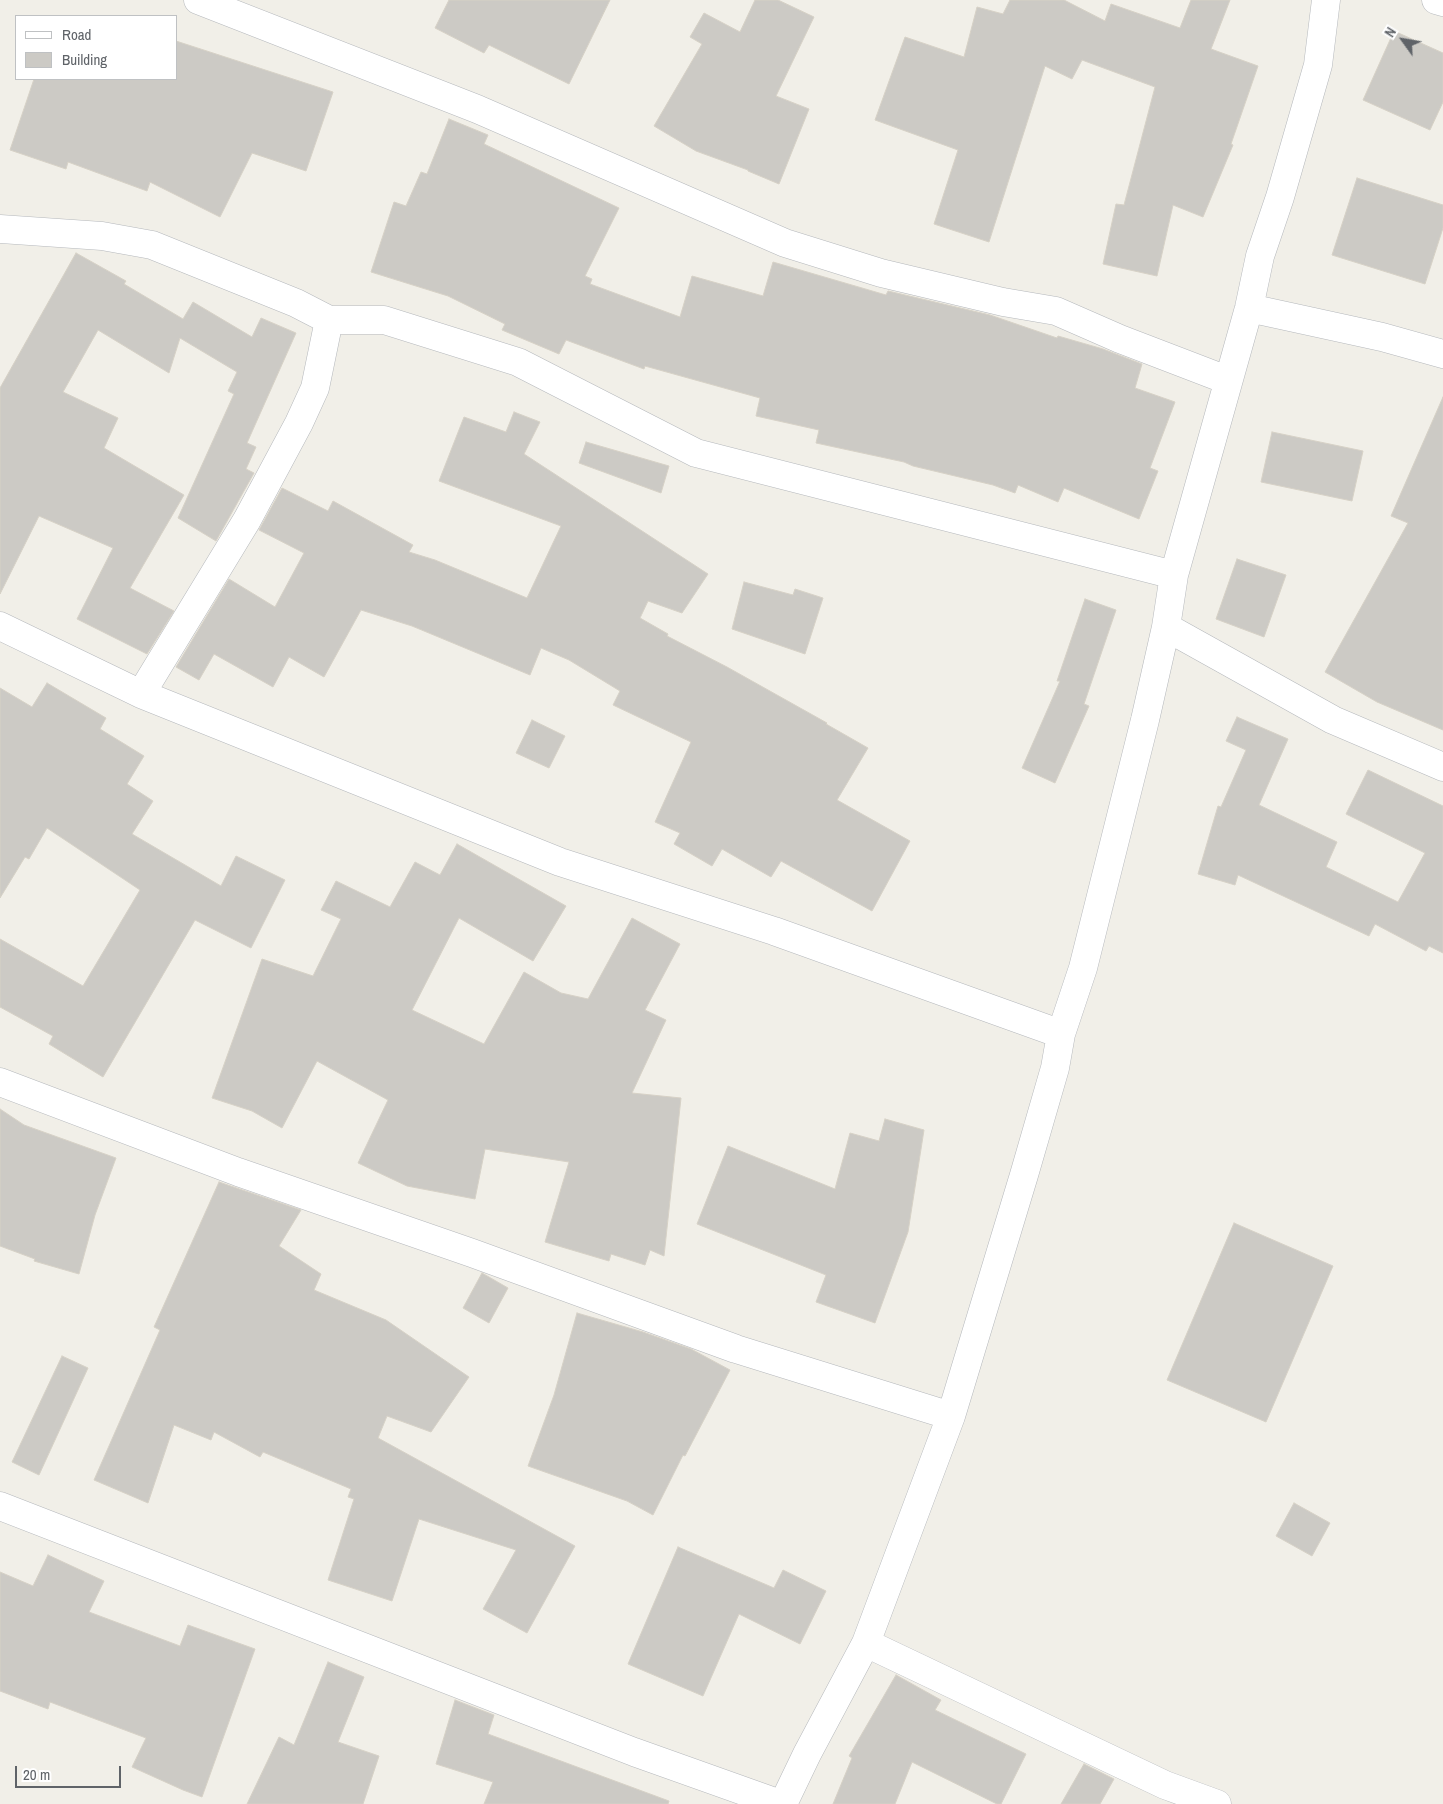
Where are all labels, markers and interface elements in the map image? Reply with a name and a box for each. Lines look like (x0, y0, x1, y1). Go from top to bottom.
legend (15, 15, 178, 80)
north arrow (1378, 15, 1428, 65)
text: Road (62, 24, 91, 45)
text: N (1380, 24, 1400, 40)
text: Building (62, 49, 107, 70)
scale bar (18, 1756, 124, 1788)
text: 20 m (23, 1764, 50, 1785)

